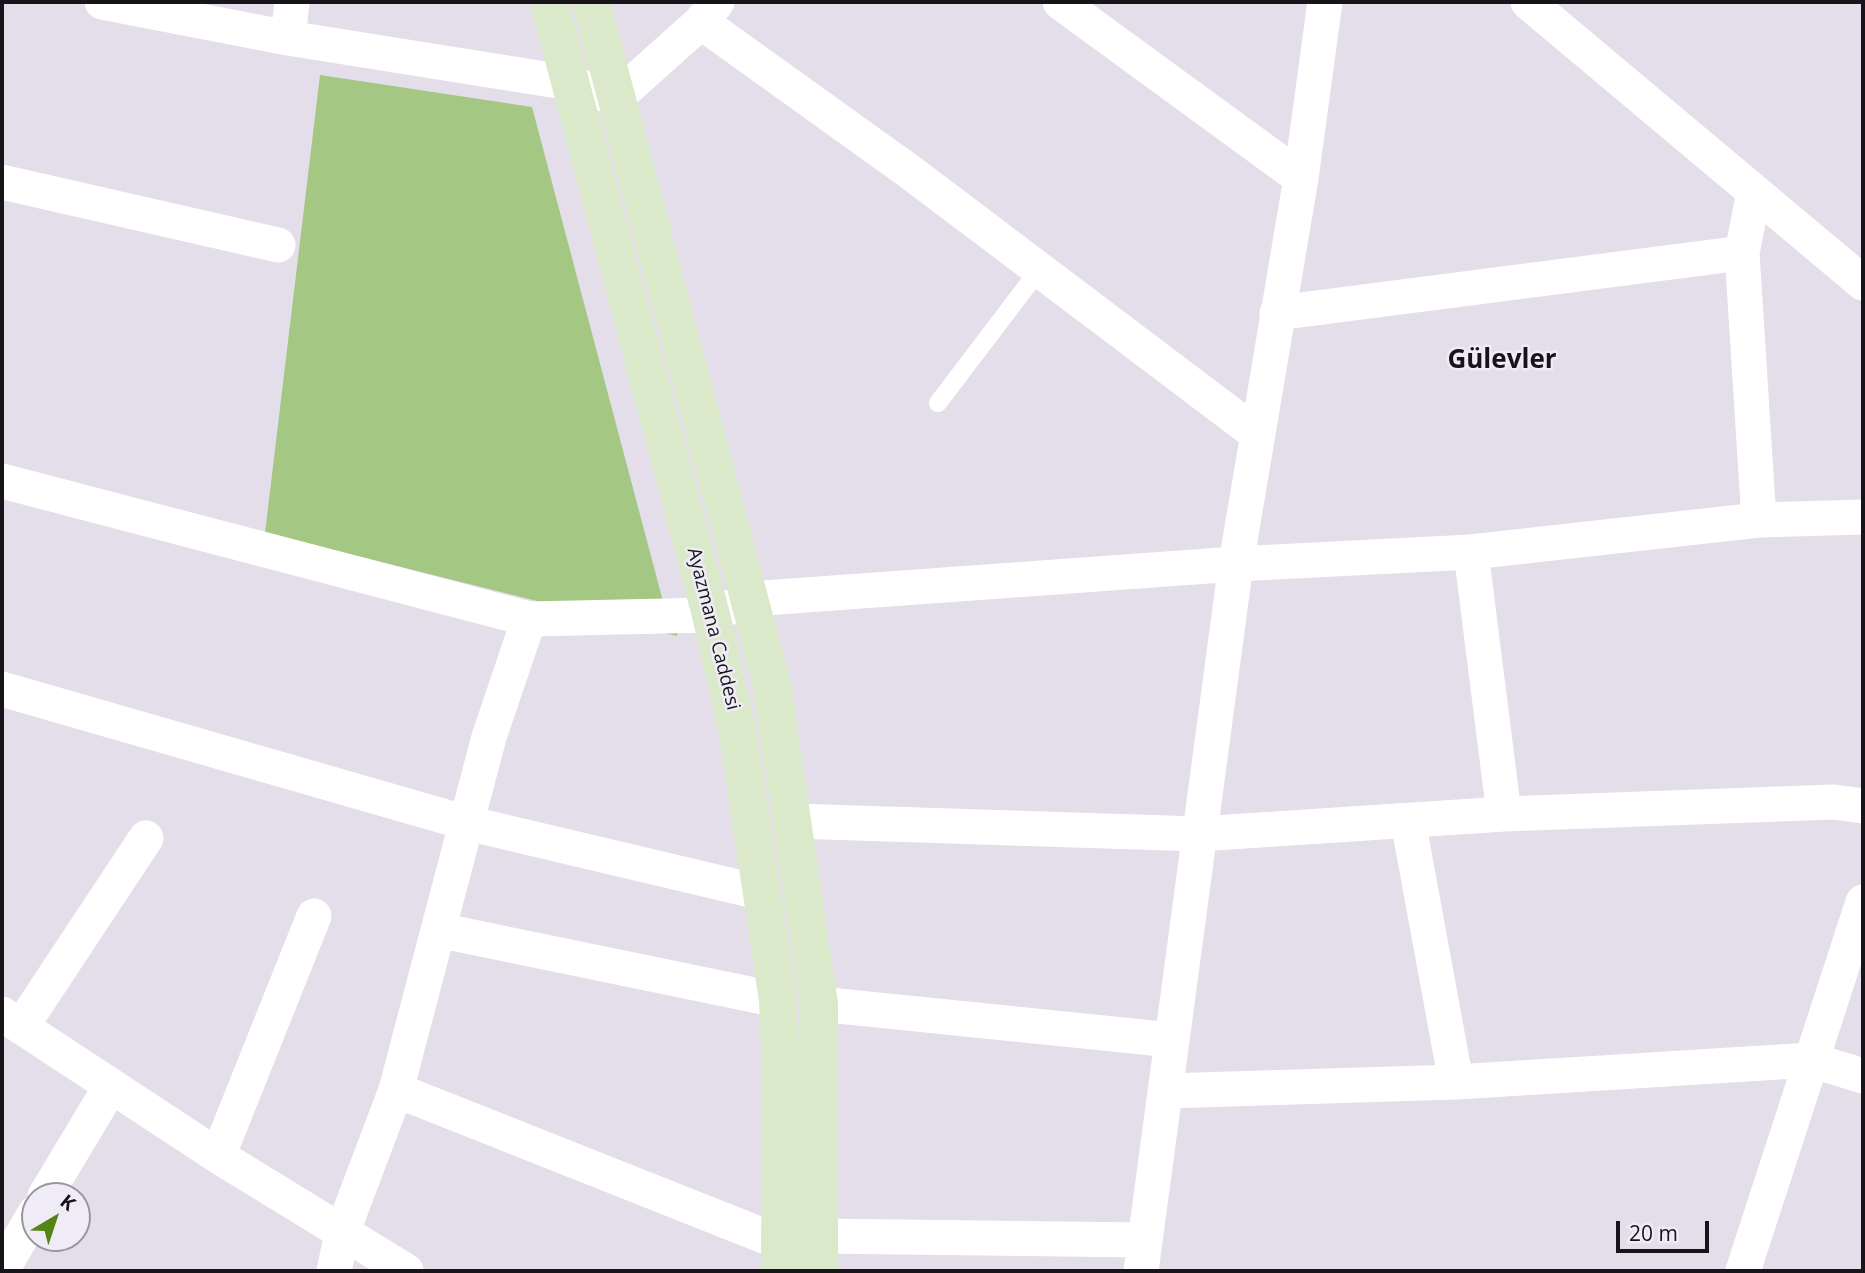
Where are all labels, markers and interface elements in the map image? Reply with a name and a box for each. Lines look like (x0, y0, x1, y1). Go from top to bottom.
district label: Gülevler (1447, 345, 1557, 377)
street label: Ayazmana Caddesi (682, 545, 744, 713)
north arrow (21, 1182, 91, 1252)
text: K (55, 1188, 81, 1216)
scale bar (1620, 1206, 1713, 1250)
text: 20 m (1629, 1219, 1678, 1247)

